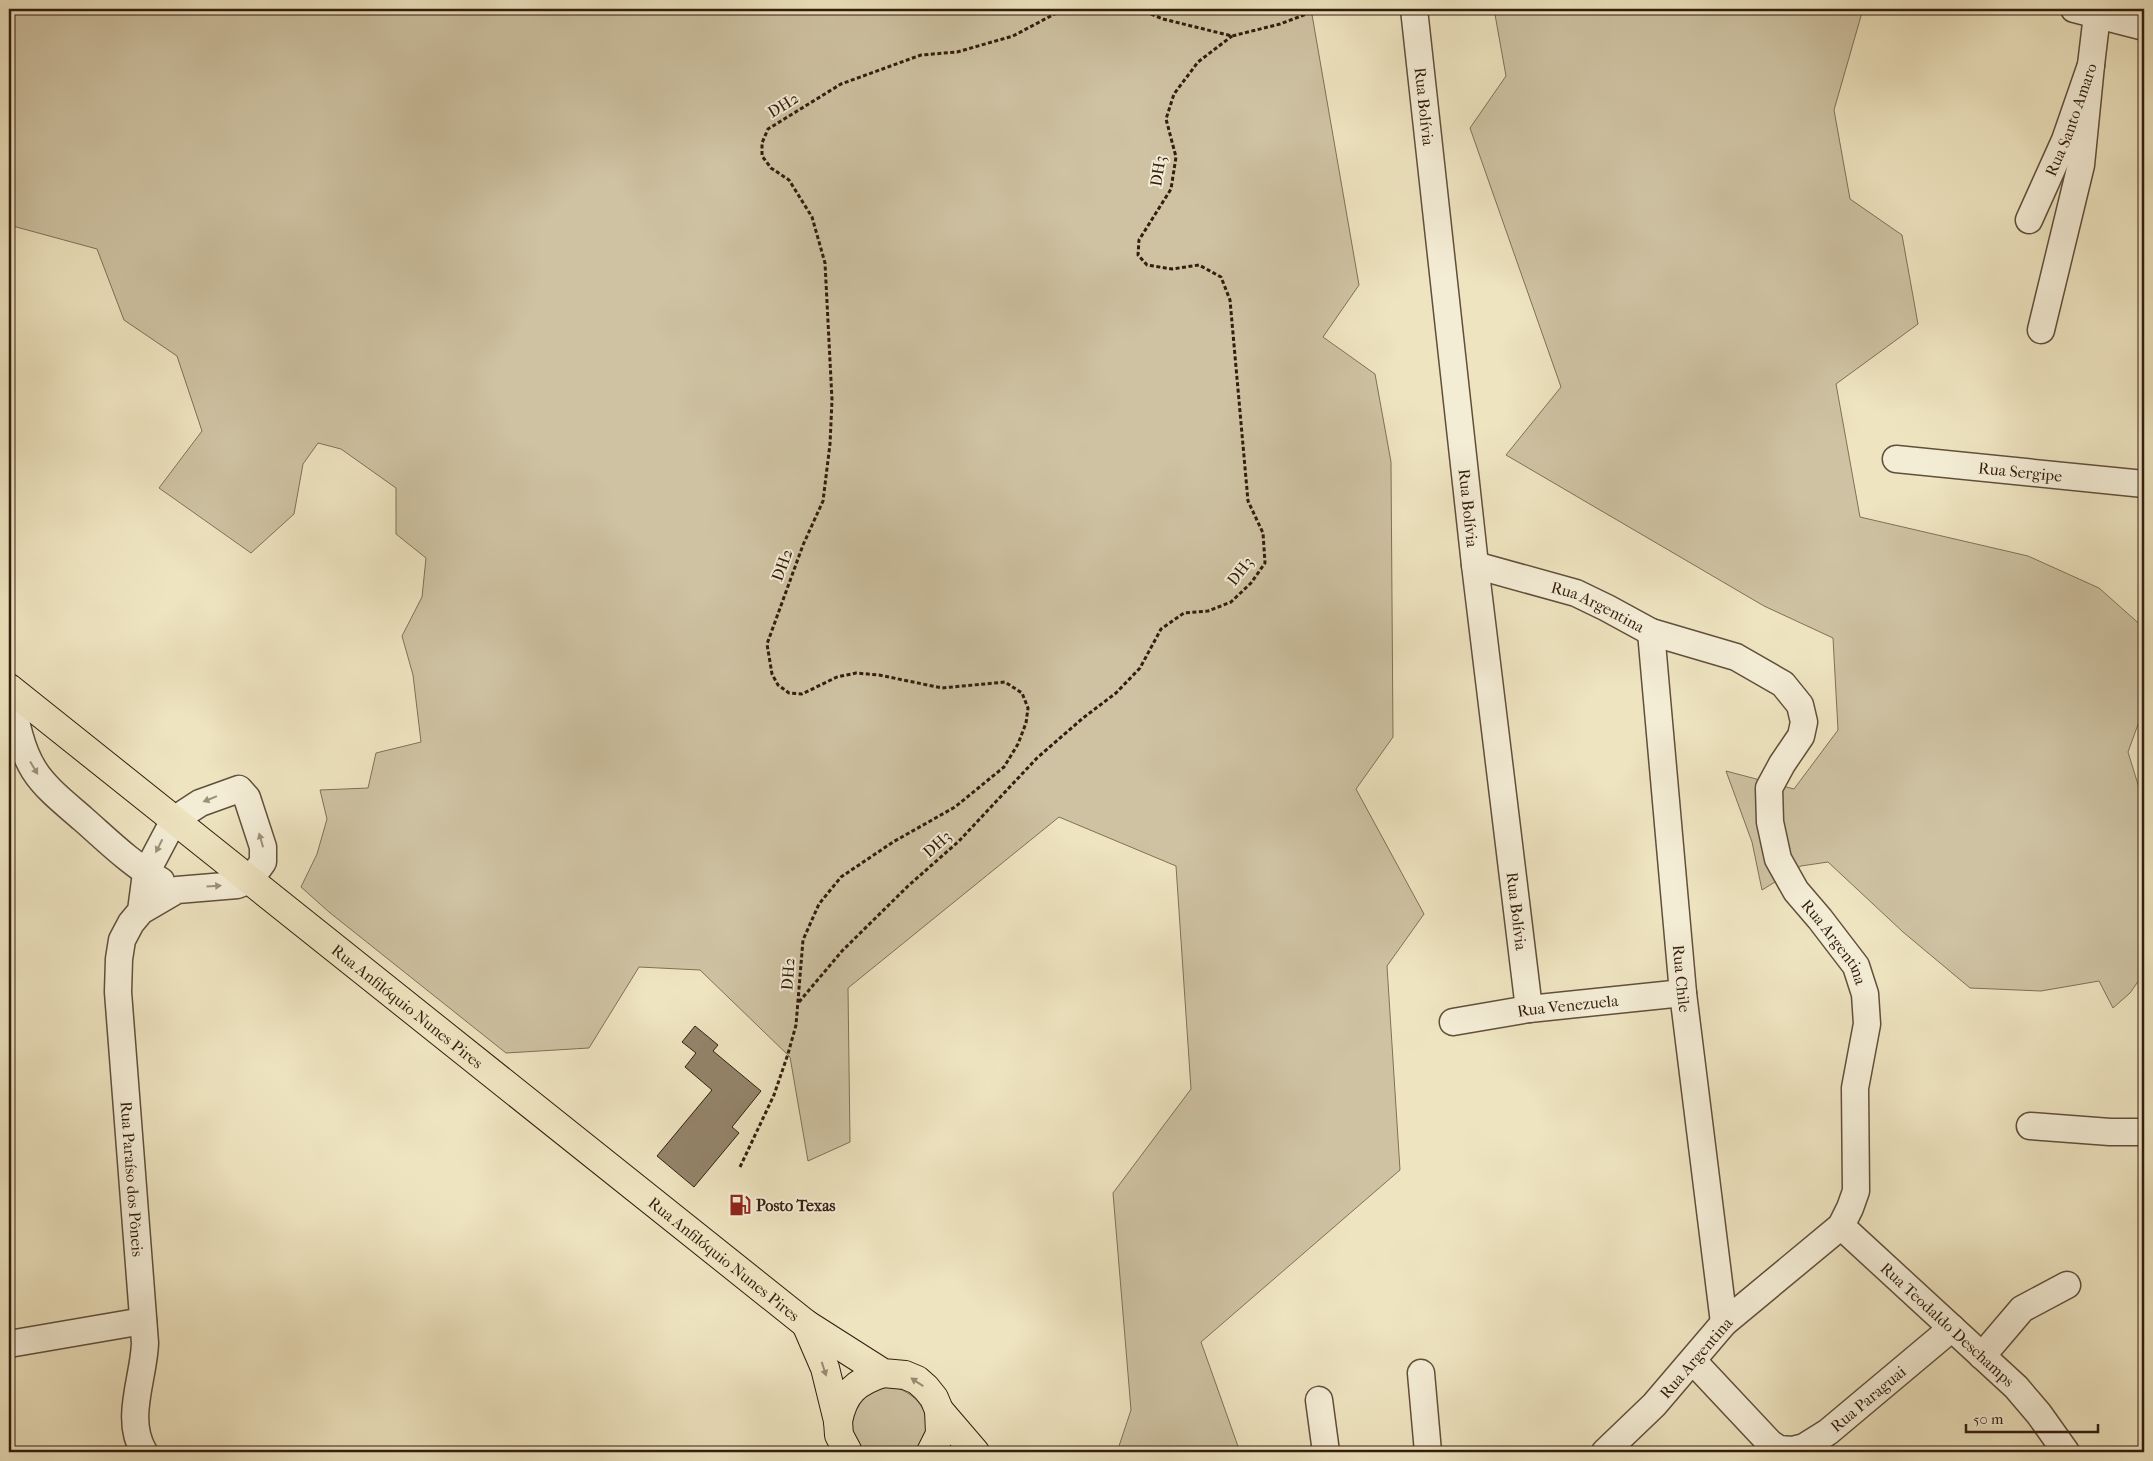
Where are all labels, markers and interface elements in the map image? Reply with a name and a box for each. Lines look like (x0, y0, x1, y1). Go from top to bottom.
street label: Rua Santo Amaro (2041, 60, 2100, 179)
street label: Rua Bolívia (1411, 66, 1438, 147)
street label: DH2 (764, 88, 802, 122)
street label: DH3 (1146, 154, 1170, 188)
street label: Rua Sergipe (1978, 458, 2063, 485)
street label: Rua Bolívia (1455, 468, 1483, 549)
street label: DH2 (767, 546, 797, 584)
street label: DH3 (1223, 553, 1257, 589)
street label: Rua Argentina (1549, 577, 1648, 636)
one-way arrow (30, 762, 39, 775)
one-way arrow (203, 795, 217, 803)
street label: DH3 (919, 826, 955, 862)
one-way arrow (256, 833, 264, 848)
one-way arrow (155, 839, 163, 853)
street label: Rua Bolívia (1503, 871, 1531, 952)
one-way arrow (206, 882, 222, 890)
street label: Rua Argentina (1798, 895, 1871, 987)
street label: Rua Anfilóquio Nunes Pires (328, 940, 487, 1072)
street label: Rua Chile (1669, 944, 1695, 1014)
street label: DH2 (777, 957, 799, 991)
street label: Rua Venezuela (1516, 990, 1620, 1020)
street label: Rua Paraíso dos Pôneis (117, 1100, 148, 1258)
fuel station icon: Posto Texas (727, 1192, 753, 1218)
street label: Rua Anfilóquio Nunes Pires (645, 1193, 804, 1325)
place label: Posto Texas (756, 1196, 836, 1215)
street label: Rua Teodaldo Deschamps (1877, 1258, 2019, 1390)
street label: Rua Argentina (1656, 1313, 1737, 1402)
street label: Rua Paraguai (1826, 1361, 1910, 1436)
one-way arrow (821, 1362, 829, 1377)
one-way arrow (911, 1377, 924, 1387)
scale bar (1966, 1401, 2098, 1433)
text: 50 m (1973, 1410, 2004, 1428)

